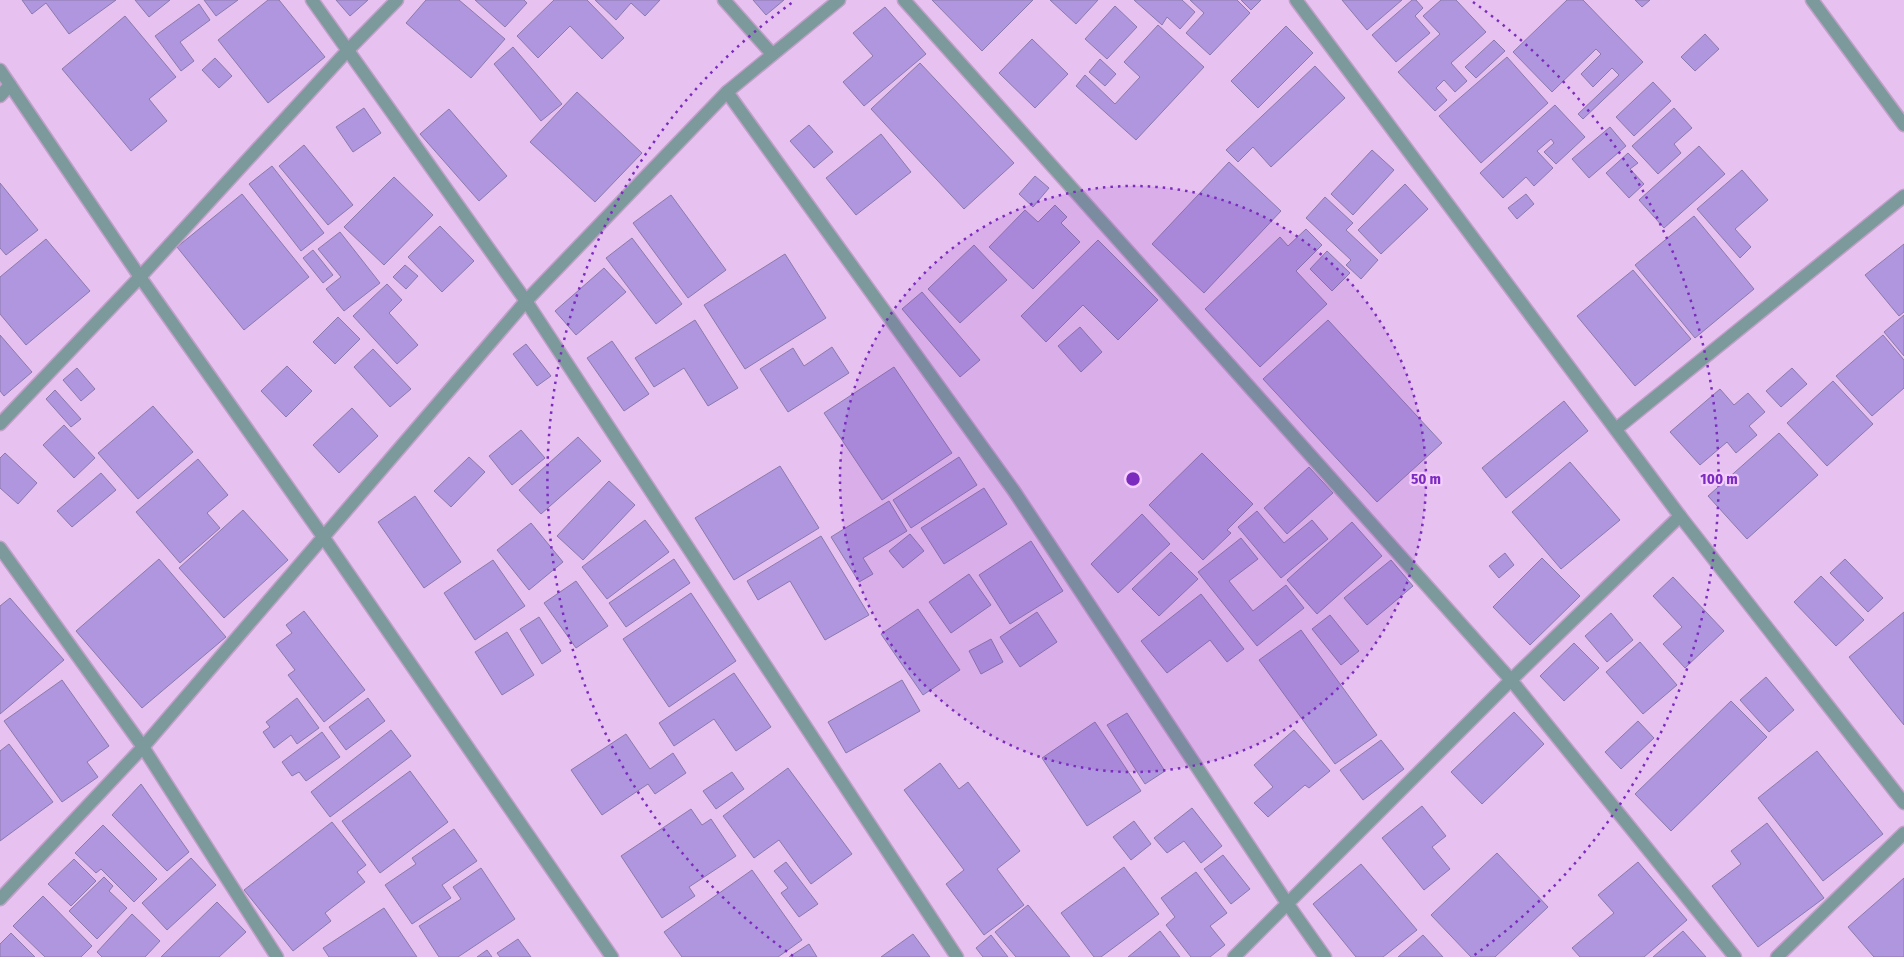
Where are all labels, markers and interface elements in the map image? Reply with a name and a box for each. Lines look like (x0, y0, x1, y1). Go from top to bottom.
centre of rings (1124, 470, 1142, 488)
text: 50 m (1411, 470, 1441, 488)
text: 100 m (1700, 470, 1738, 488)

